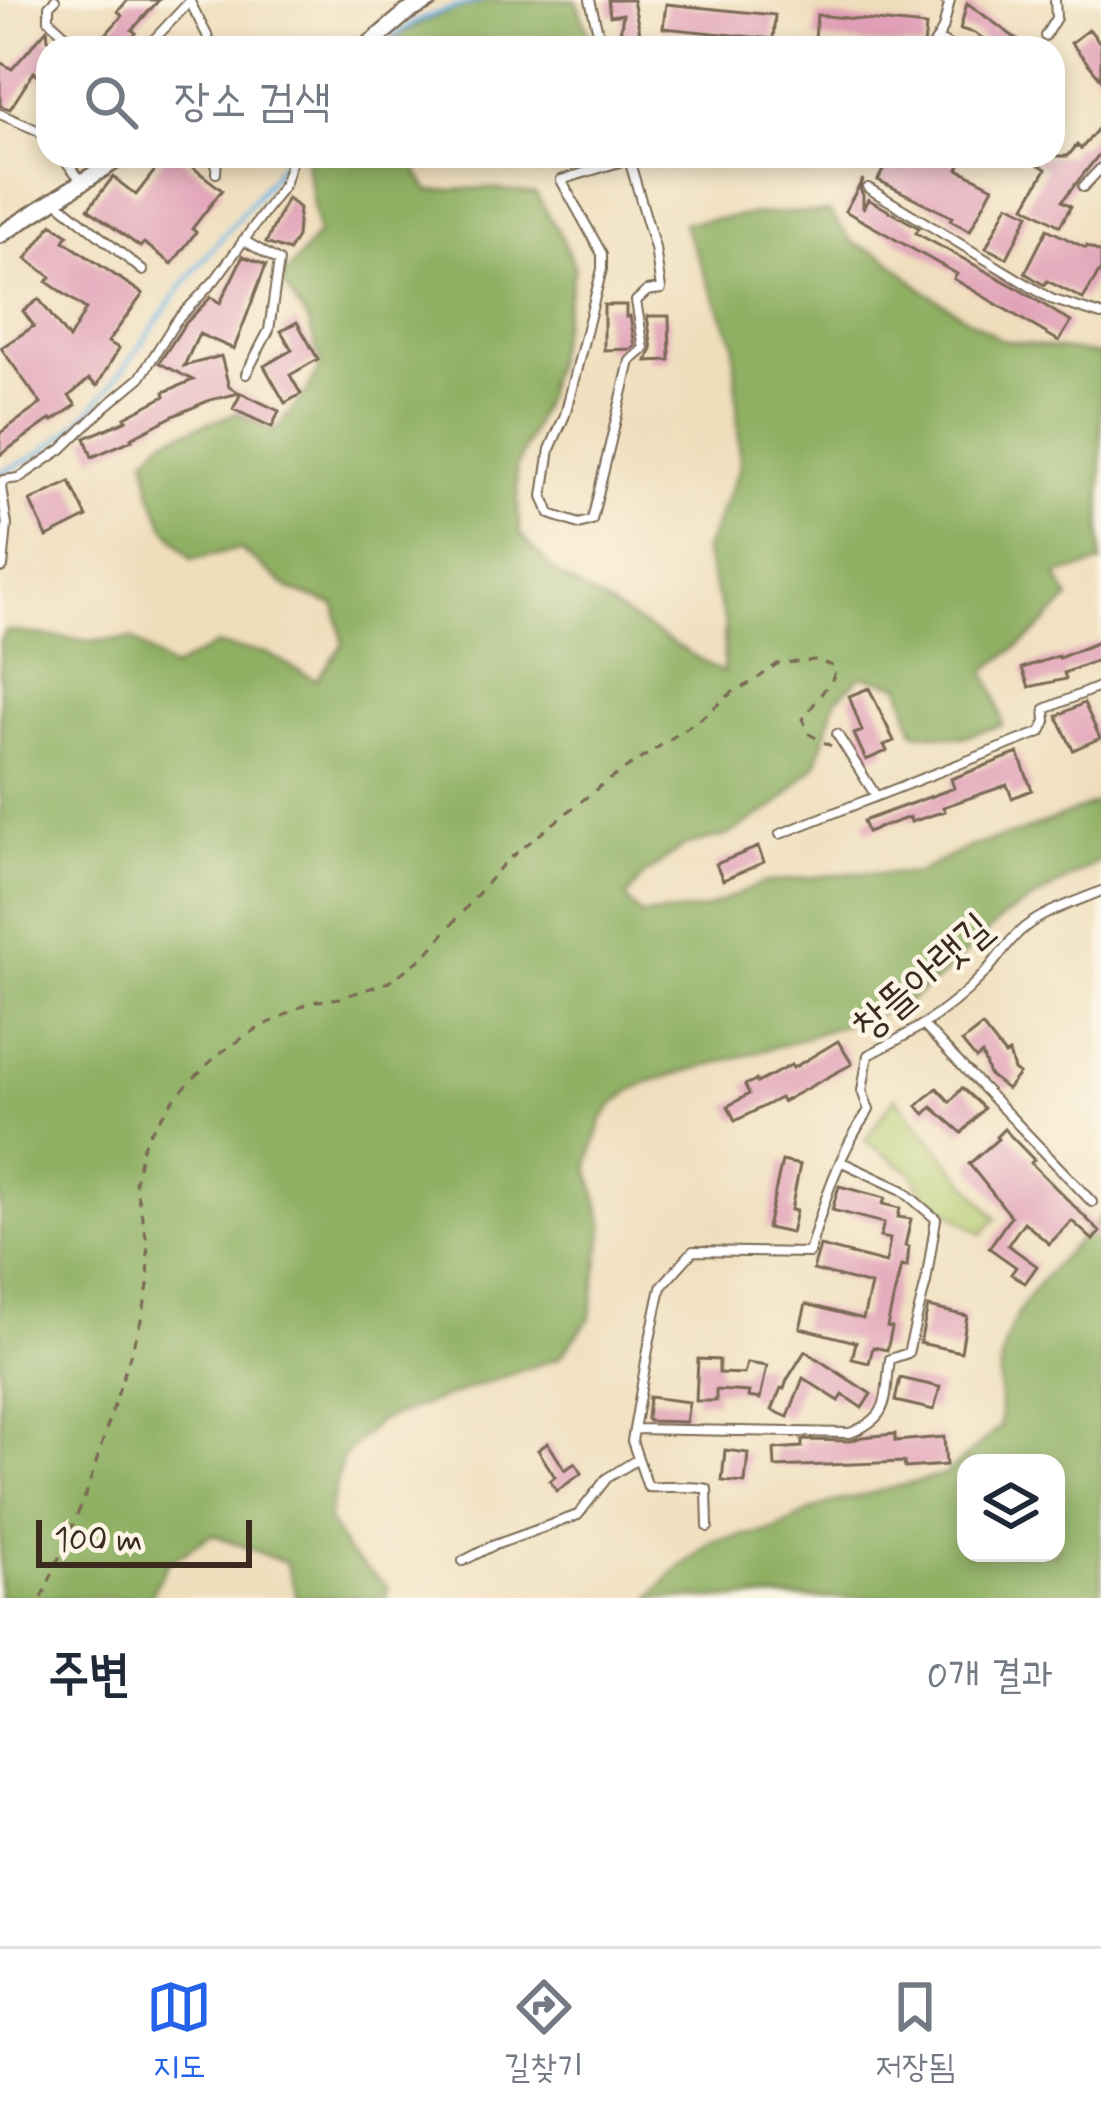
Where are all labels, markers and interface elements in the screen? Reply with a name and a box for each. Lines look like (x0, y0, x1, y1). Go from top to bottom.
search box (36, 36, 1065, 168)
icon: search (78, 69, 144, 135)
text: 장소 검색 (174, 73, 331, 132)
street label: 창뜰아랫길 (841, 902, 1005, 1054)
map controls (957, 1454, 1065, 1562)
button: layers (957, 1454, 1065, 1562)
scale bar (36, 1514, 252, 1567)
text: 100 m (54, 1519, 143, 1563)
text: 주변 (48, 1643, 130, 1709)
text: 0개 결과 (927, 1651, 1053, 1702)
tab: 지도 (146, 1974, 212, 2090)
tab: 길찾기 (504, 1974, 583, 2090)
tab: 저장됨 (875, 1974, 955, 2090)

